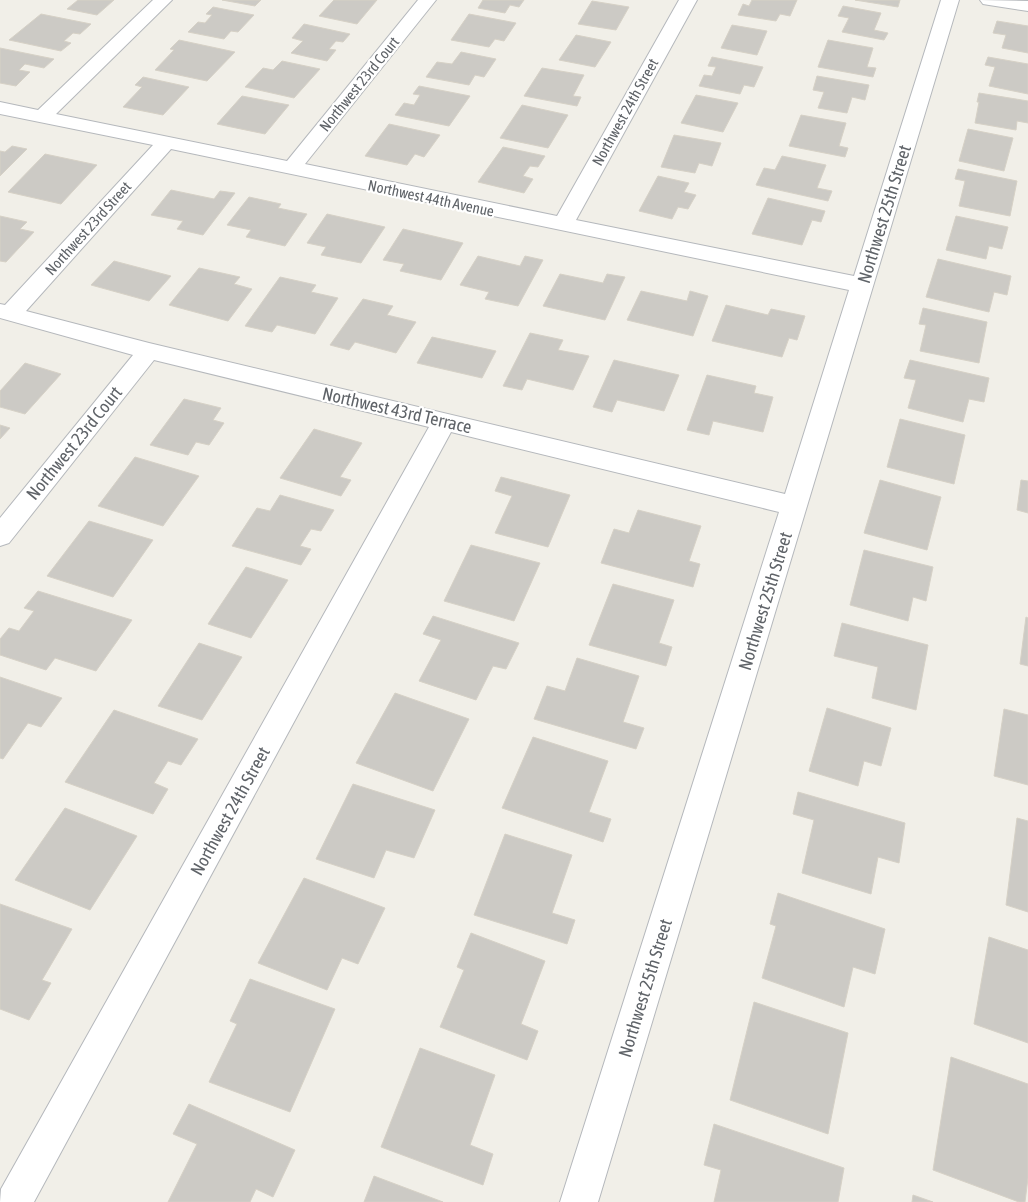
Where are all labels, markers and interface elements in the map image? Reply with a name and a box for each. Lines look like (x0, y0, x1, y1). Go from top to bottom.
street label: Northwest 23rd Court (316, 33, 402, 135)
street label: Northwest 24th Street (589, 56, 661, 168)
street label: Northwest 25th Street (853, 142, 915, 286)
street label: Northwest 44th Avenue (366, 176, 496, 220)
street label: Northwest 23rd Street (42, 178, 134, 278)
street label: Northwest 23rd Court (22, 382, 126, 504)
street label: Northwest 43rd Terrace (320, 383, 474, 437)
street label: Northwest 25th Street (734, 529, 796, 673)
street label: Northwest 24th Street (186, 743, 274, 879)
street label: Northwest 25th Street (614, 916, 676, 1060)

